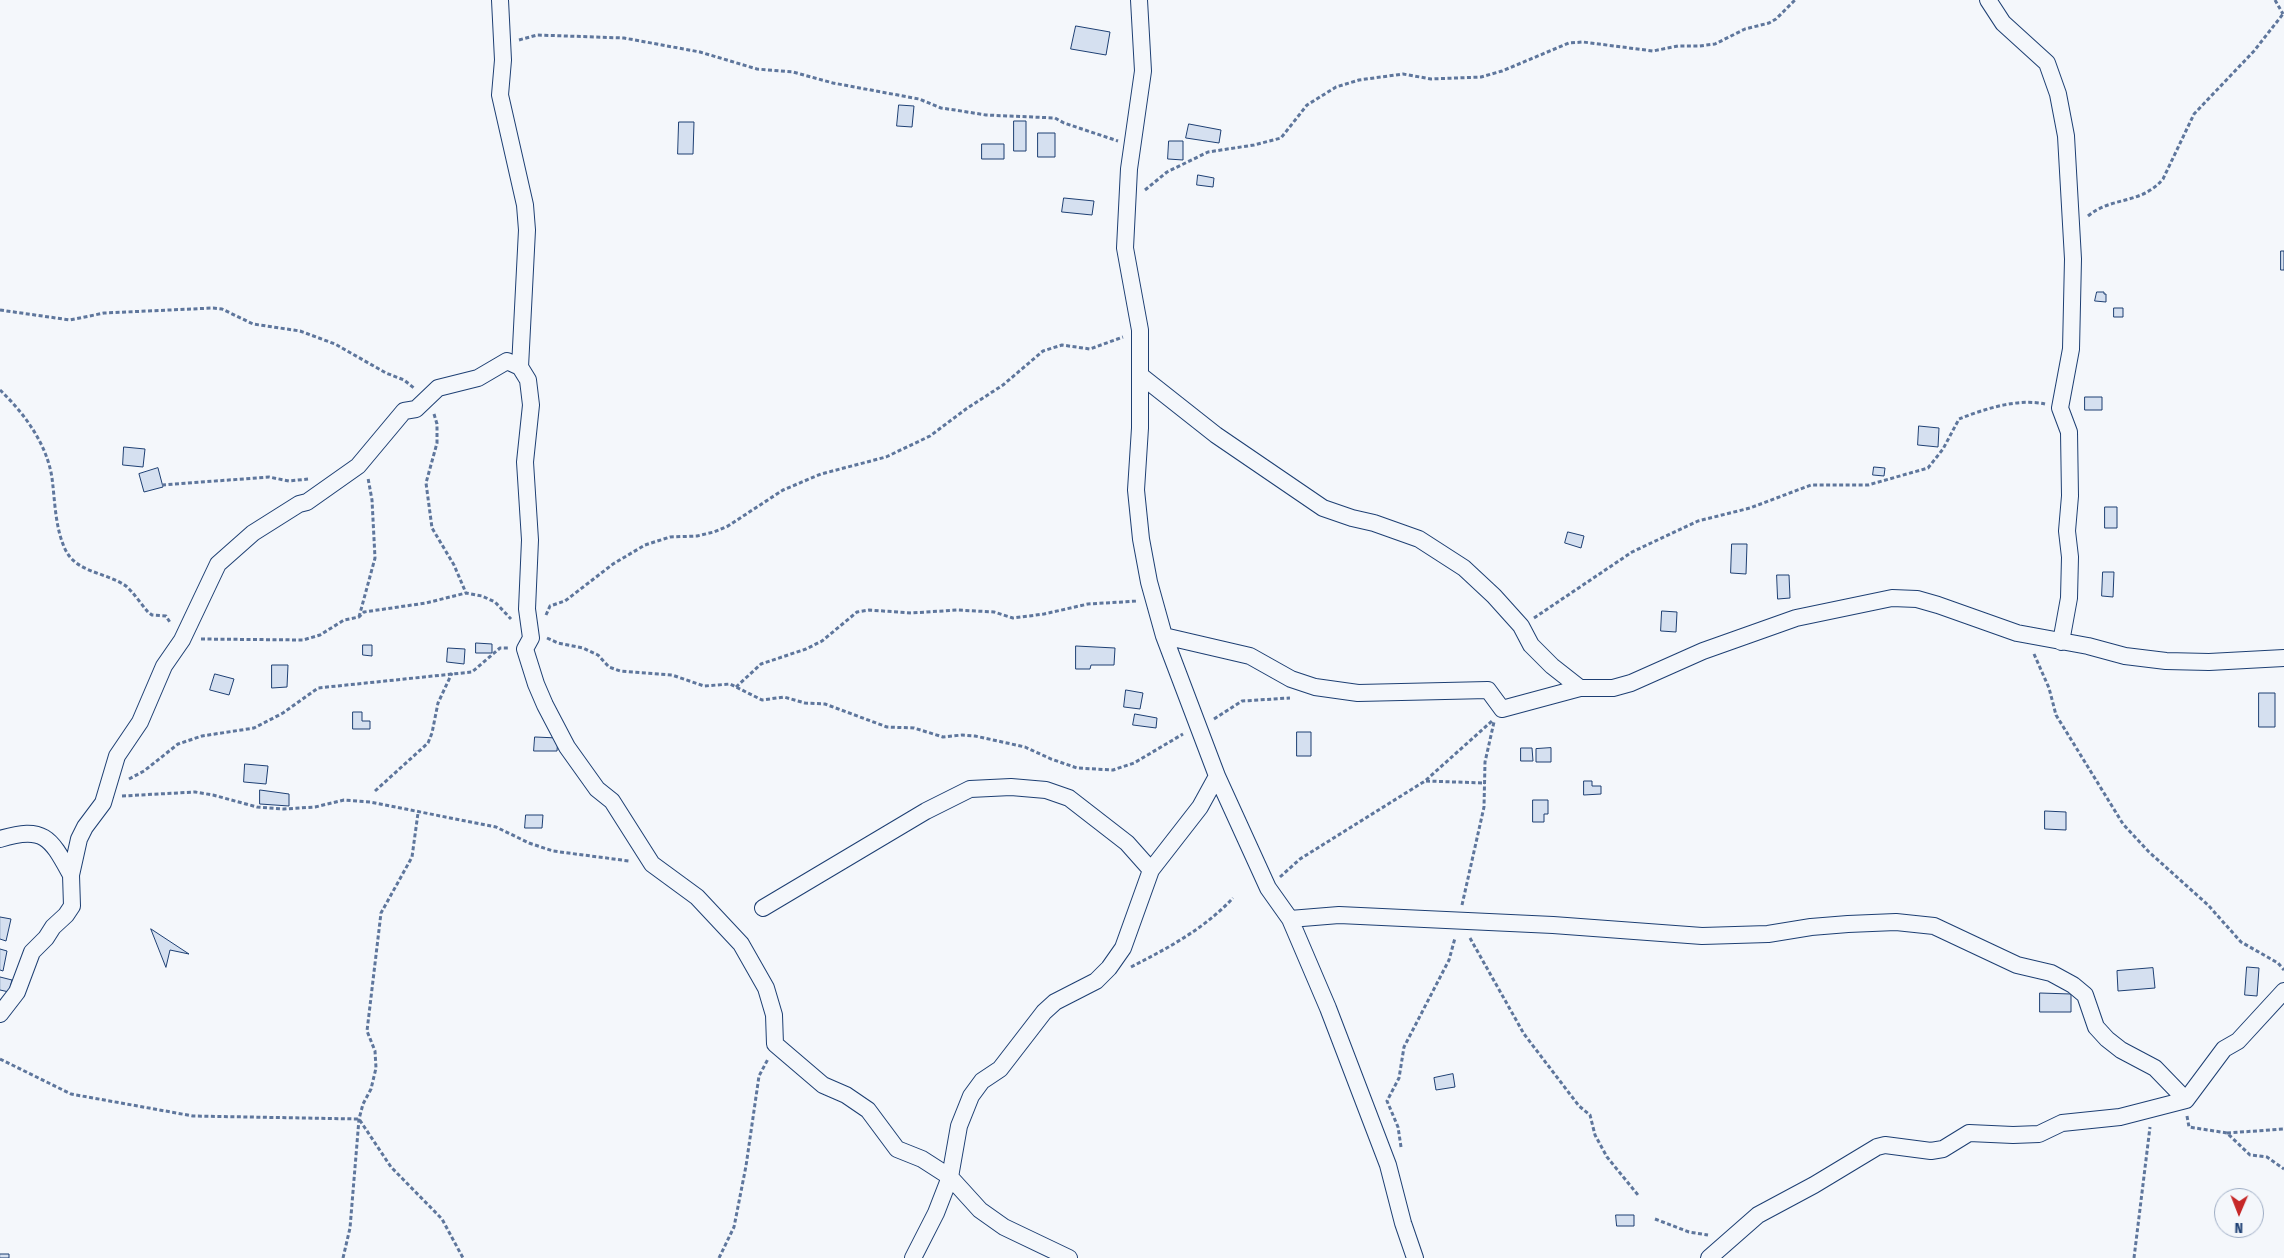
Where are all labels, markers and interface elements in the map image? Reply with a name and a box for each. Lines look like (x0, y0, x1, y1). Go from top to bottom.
north arrow (2214, 1188, 2264, 1238)
text: N (2234, 1219, 2243, 1236)

